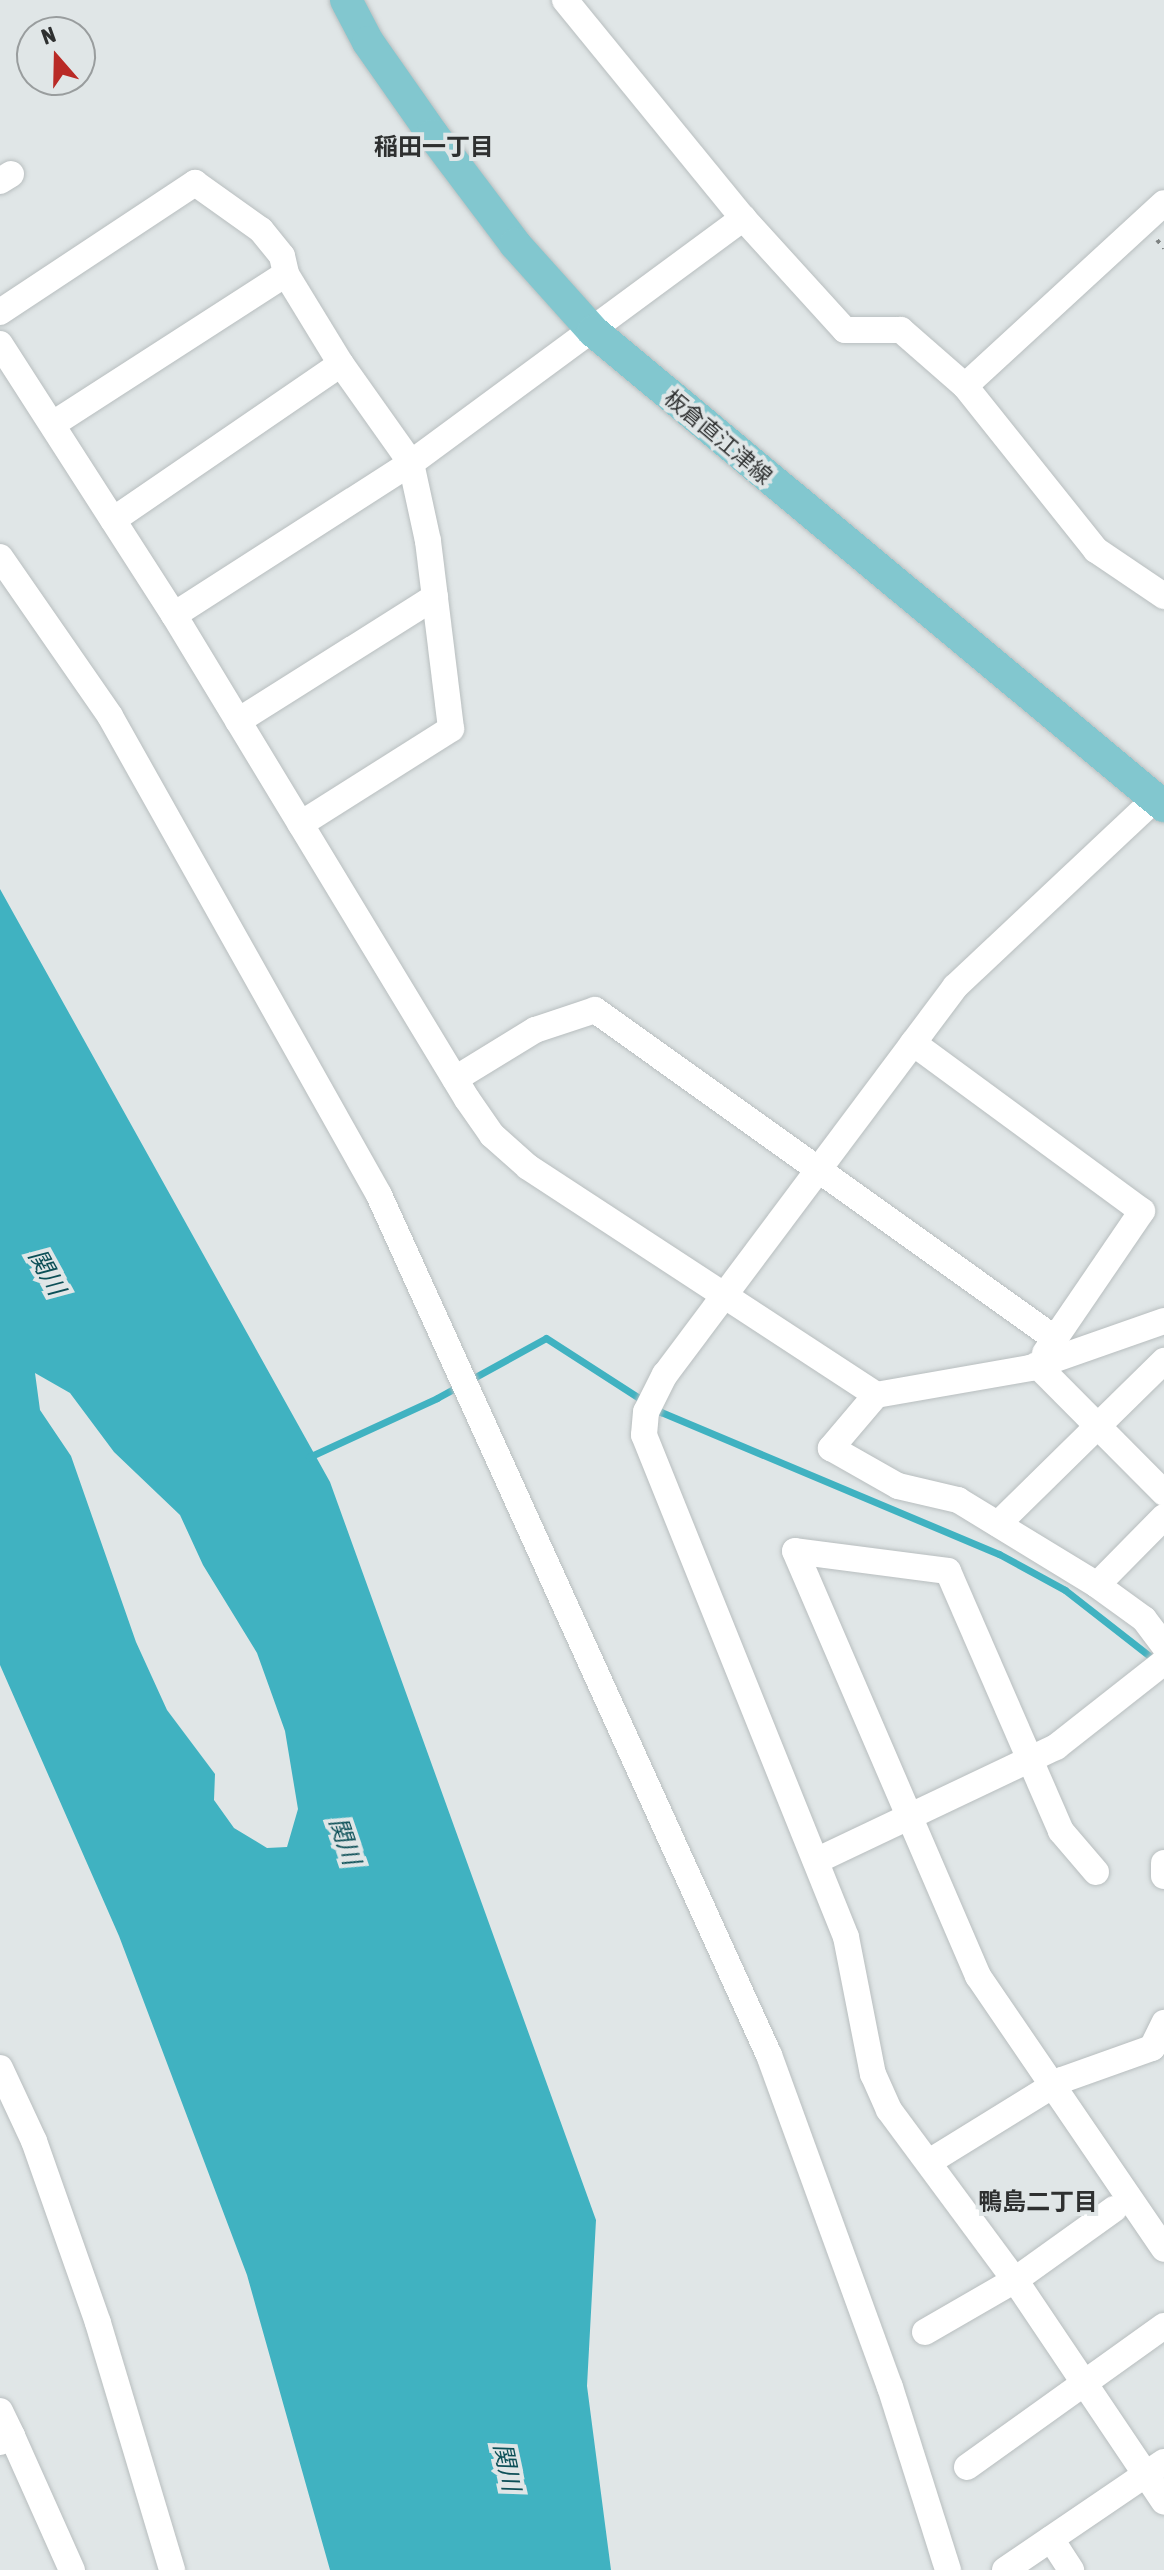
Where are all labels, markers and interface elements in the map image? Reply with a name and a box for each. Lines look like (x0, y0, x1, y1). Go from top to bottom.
north arrow (16, 16, 96, 96)
text: N (38, 21, 59, 50)
district label: 稲田一丁目 (374, 133, 494, 161)
street label: 板倉直江津線 (659, 384, 777, 490)
water label: 関川 (23, 1244, 71, 1300)
water label: 関川 (324, 1814, 366, 1868)
district label: 鴨島二丁目 (978, 2188, 1098, 2216)
water label: 関川 (488, 2441, 526, 2493)

